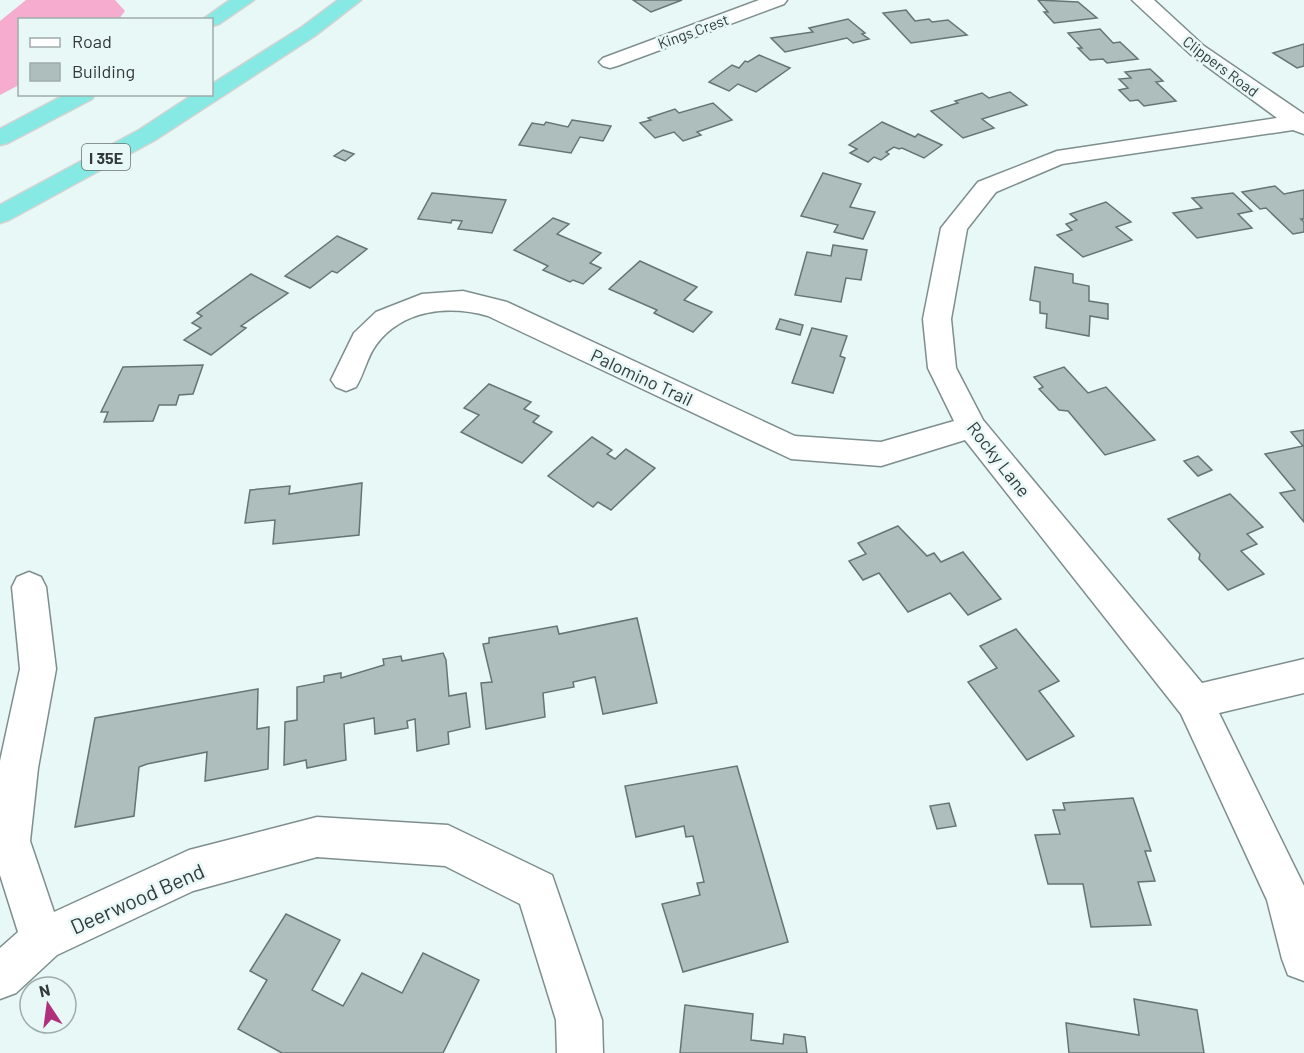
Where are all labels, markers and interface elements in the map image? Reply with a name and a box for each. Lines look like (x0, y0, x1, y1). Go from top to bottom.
street label: Kings Crest (655, 10, 731, 52)
legend (18, 18, 213, 96)
text: Road (72, 30, 112, 52)
street label: Clippers Road (1180, 32, 1262, 100)
text: Building (72, 60, 135, 82)
road number: I 35E (82, 144, 130, 170)
street label: Palomino Trail (588, 344, 696, 410)
street label: Rocky Lane (963, 417, 1035, 501)
street label: Deerwood Bend (66, 857, 208, 939)
north arrow (18, 975, 78, 1035)
text: N (37, 979, 52, 1000)

